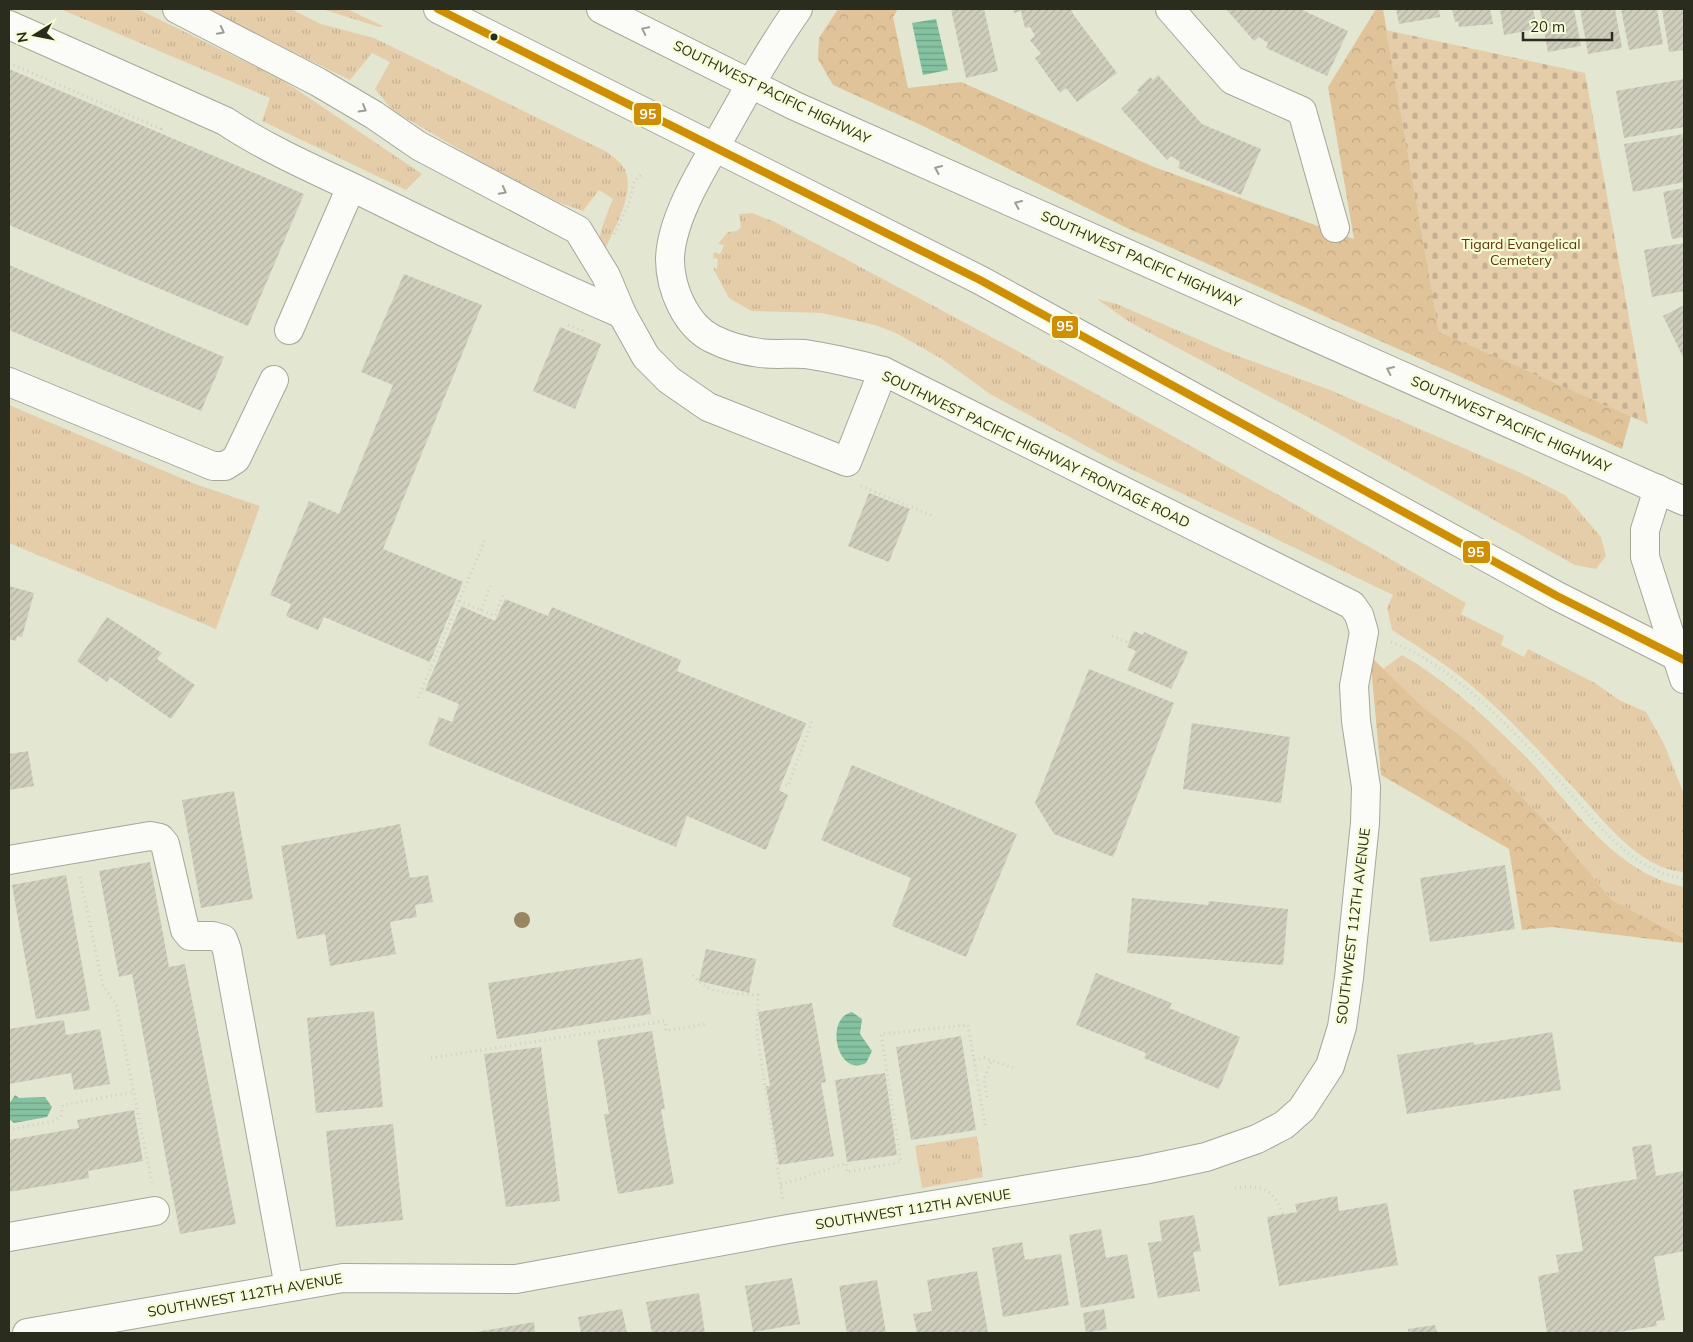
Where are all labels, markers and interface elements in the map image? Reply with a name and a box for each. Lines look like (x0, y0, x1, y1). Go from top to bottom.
north arrow (10, 10, 60, 60)
scale bar (1523, 10, 1612, 42)
text: 20 m (1530, 17, 1565, 36)
one-way arrow (215, 25, 224, 35)
one-way arrow (641, 26, 650, 37)
text: N (12, 30, 32, 44)
unlabelled marker (489, 32, 499, 42)
street label: SOUTHWEST PACIFIC HIGHWAY (670, 36, 874, 148)
one-way arrow (358, 102, 367, 112)
line badge: 95 (633, 102, 662, 126)
text: 95 (640, 105, 656, 123)
one-way arrow (934, 165, 943, 175)
one-way arrow (498, 185, 507, 195)
one-way arrow (1014, 200, 1023, 211)
street label: SOUTHWEST PACIFIC HIGHWAY (1038, 207, 1244, 312)
park label: Tigard Evangelical Cemetery (1461, 235, 1581, 269)
line badge: 95 (1051, 315, 1079, 339)
text: 95 (1057, 317, 1073, 335)
street label: SOUTHWEST PACIFIC HIGHWAY FRONTAGE ROAD (879, 366, 1193, 532)
one-way arrow (1386, 366, 1395, 377)
street label: SOUTHWEST PACIFIC HIGHWAY (1408, 372, 1614, 477)
line badge: 95 (1462, 540, 1491, 564)
text: 95 (1468, 543, 1484, 561)
street label: SOUTHWEST 112TH AVENUE (1332, 827, 1374, 1025)
street label: SOUTHWEST 112TH AVENUE (814, 1185, 1012, 1233)
street label: SOUTHWEST 112TH AVENUE (146, 1269, 344, 1321)

